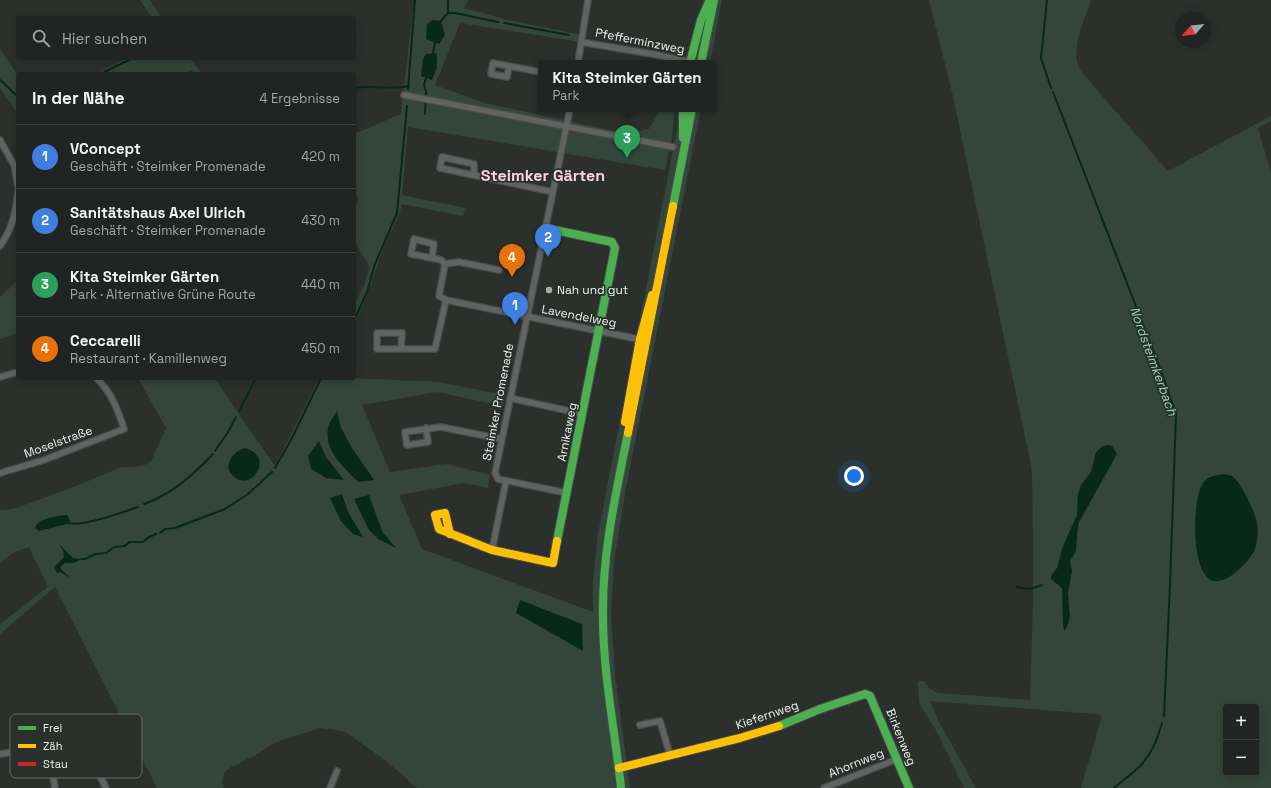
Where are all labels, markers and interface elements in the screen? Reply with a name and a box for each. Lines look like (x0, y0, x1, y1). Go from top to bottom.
north arrow (1175, 12, 1211, 48)
search box (16, 16, 356, 60)
street label: Pfefferminzweg (594, 24, 686, 58)
icon: search (30, 27, 52, 49)
text: Hier suchen (62, 29, 147, 48)
popup (538, 60, 716, 112)
text: Kita Steimker Gärten (552, 68, 702, 87)
text: In der Nähe (32, 87, 124, 109)
text: Park (552, 87, 579, 104)
text: 4 Ergebnisse (260, 90, 340, 107)
pin: 3 (614, 125, 640, 158)
text: VConcept (70, 139, 141, 158)
text: 1 (42, 148, 48, 165)
text: 420 m (301, 148, 340, 165)
text: Geschäft · Steimker Promenade (70, 158, 266, 175)
district label: Steimker Gärten (481, 165, 605, 186)
text: Sanitätshaus Axel Ulrich (70, 203, 246, 222)
text: 2 (41, 212, 49, 229)
text: 430 m (301, 212, 340, 229)
text: Geschäft · Steimker Promenade (70, 222, 266, 239)
pin: 2 (535, 224, 561, 257)
pin: 4 (499, 244, 525, 277)
text: Kita Steimker Gärten (70, 267, 219, 286)
text: 3 (41, 276, 49, 293)
text: 440 m (301, 276, 340, 293)
place label: Nah und gut (557, 282, 628, 298)
marker: Nah und gut (544, 285, 554, 295)
text: Park · Alternative Grüne Route (70, 286, 256, 303)
pin: 1 (502, 292, 528, 325)
street label: Lavendelweg (540, 301, 618, 331)
water label: Nordsteimkerbach (1126, 304, 1182, 419)
text: Ceccarelli (70, 331, 141, 350)
text: 4 (41, 340, 49, 357)
text: 450 m (301, 340, 340, 357)
street label: Steimker Promenade (479, 342, 517, 462)
text: Restaurant · Kamillenweg (70, 350, 227, 367)
street label: Arnikaweg (553, 401, 581, 463)
street label: Moselstraße (22, 422, 94, 462)
your location (844, 466, 864, 486)
street label: Kiefernweg (733, 697, 801, 733)
map controls (1223, 704, 1259, 776)
button: + (1223, 704, 1259, 740)
street label: Birkenweg (882, 706, 920, 768)
legend (10, 714, 142, 778)
text: Frei (43, 721, 62, 735)
text: Zäh (43, 739, 62, 753)
button: − (1223, 740, 1259, 776)
street label: Ahornweg (826, 745, 886, 781)
text: Stau (43, 757, 68, 771)

